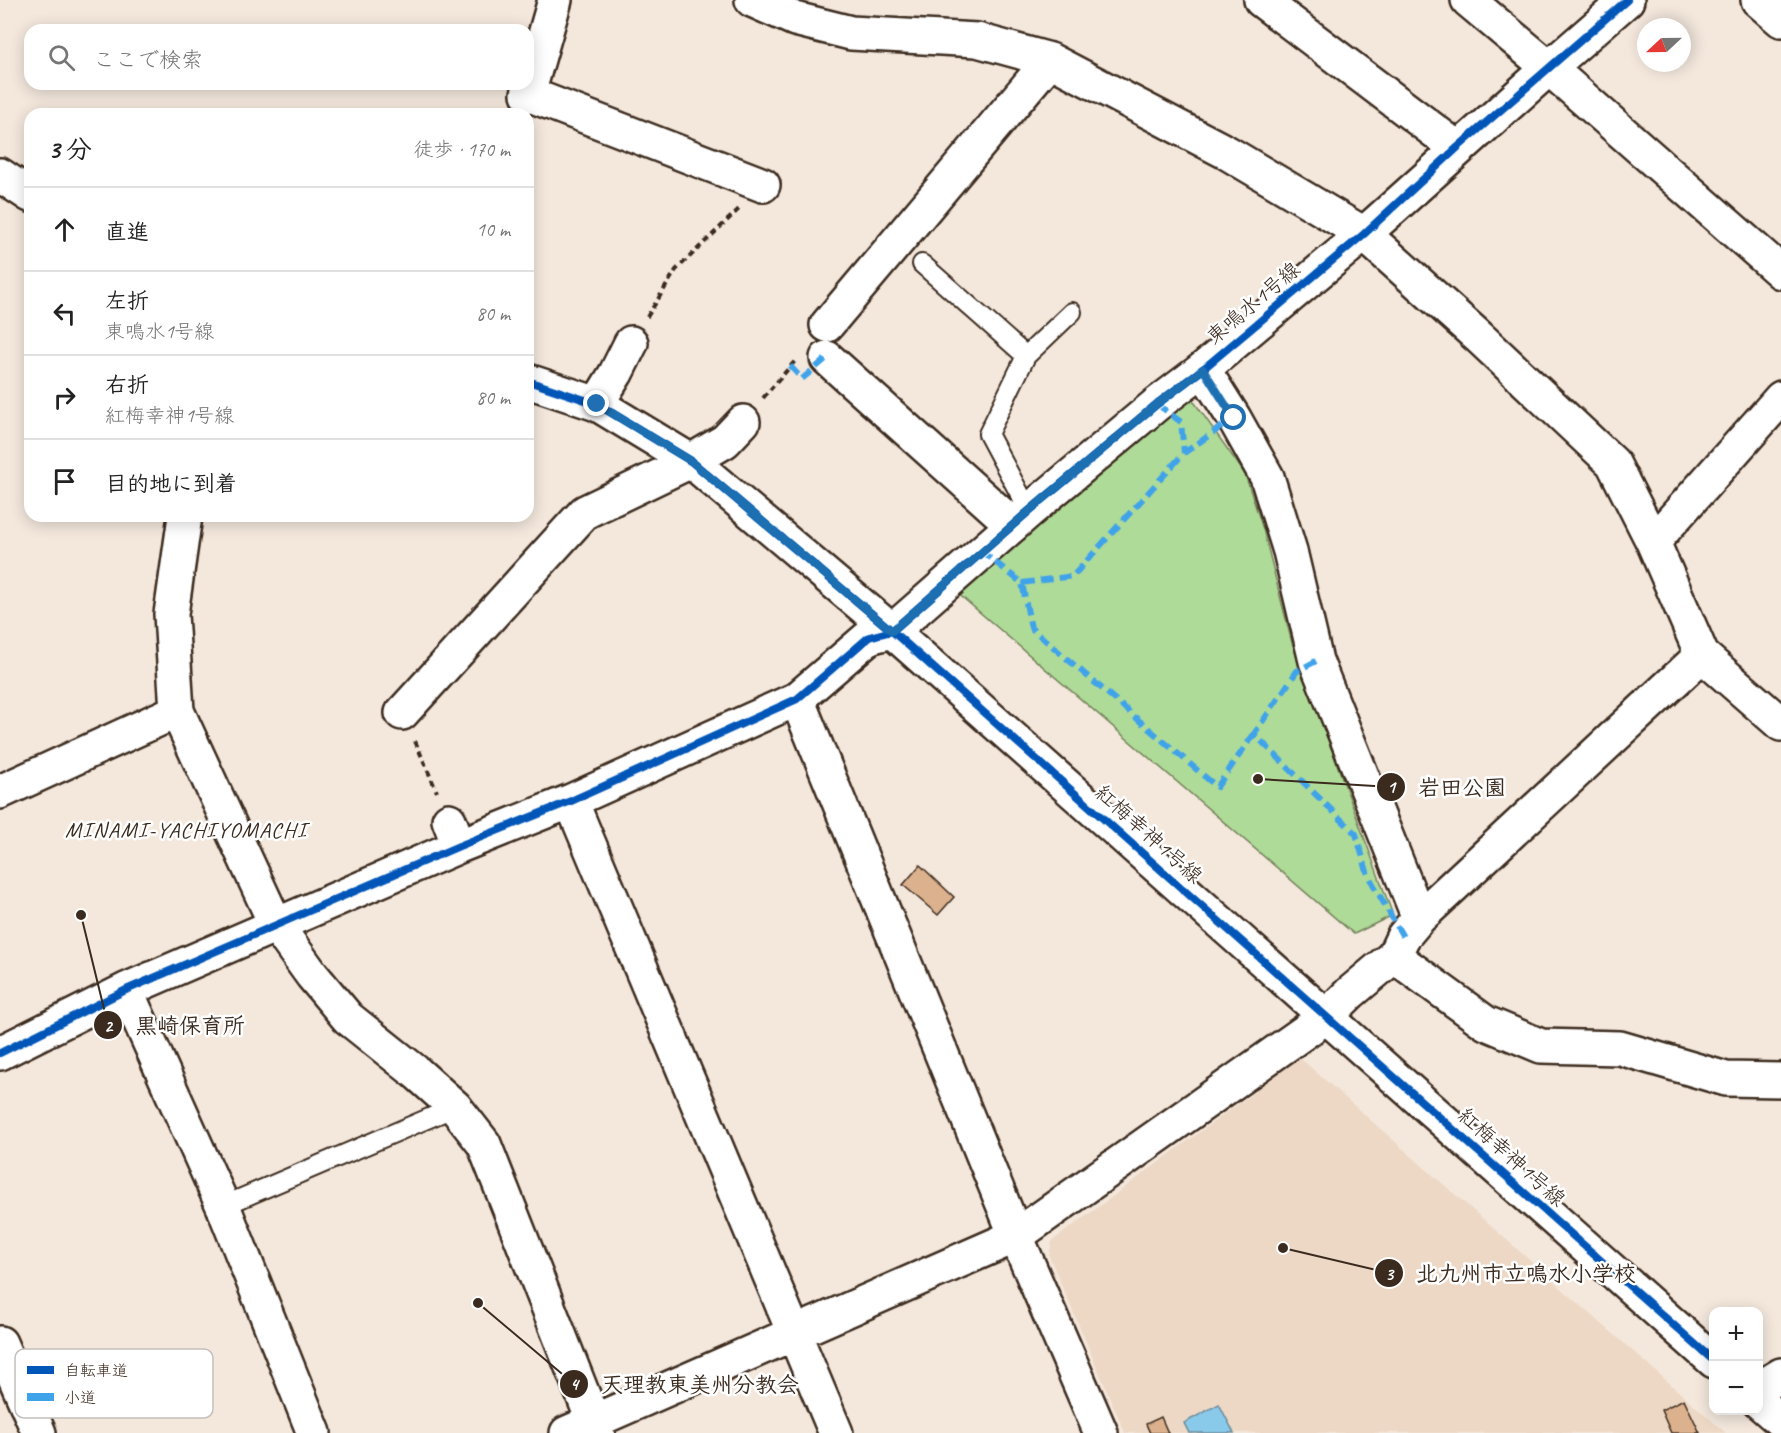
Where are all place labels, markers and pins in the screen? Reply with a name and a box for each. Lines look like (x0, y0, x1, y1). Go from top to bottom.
callout: 岩田公園 (1376, 767, 1518, 807)
callout: 黒崎保育所 (93, 1005, 257, 1045)
callout: 北九州市立鳴水小学校 (1374, 1253, 1648, 1293)
callout: 天理教東美州分教会 (559, 1364, 811, 1404)

